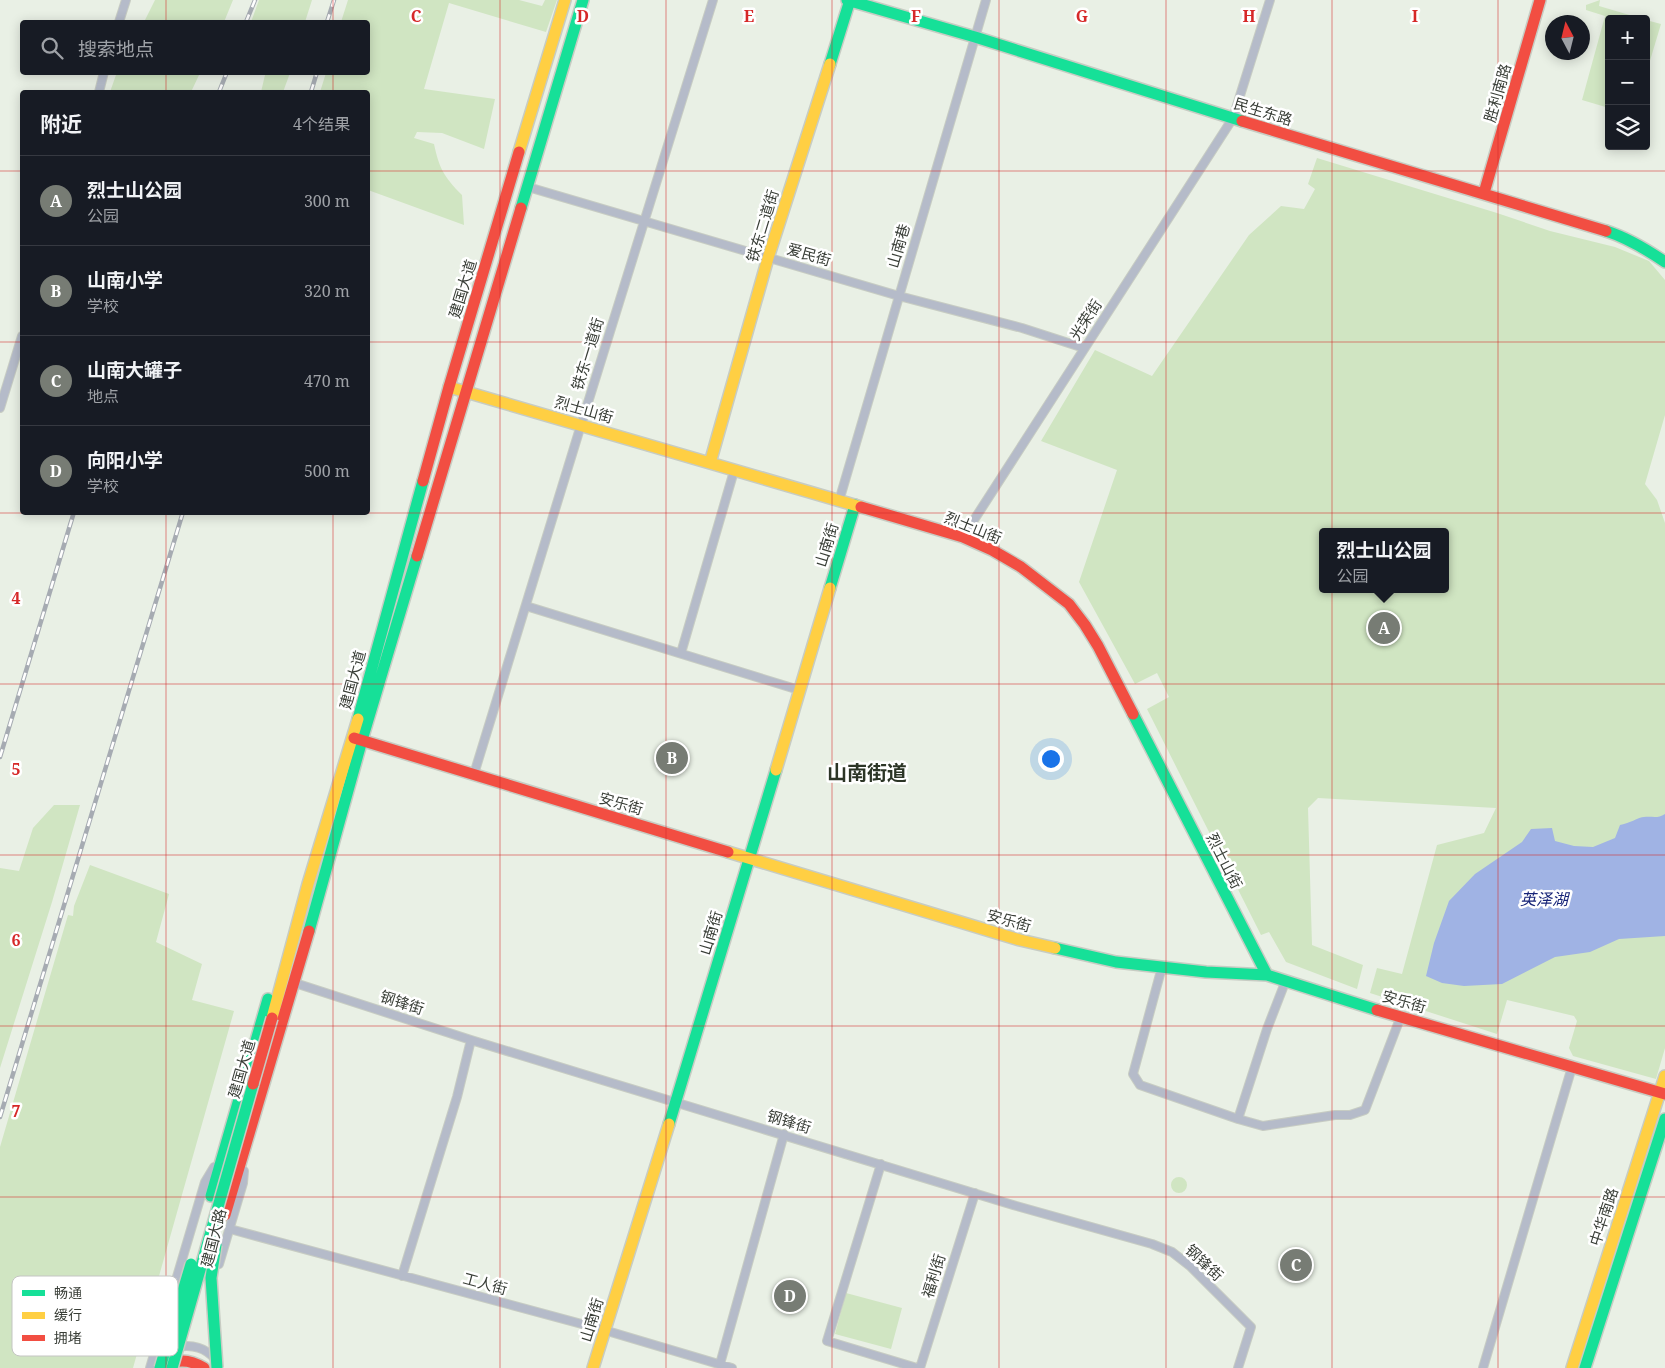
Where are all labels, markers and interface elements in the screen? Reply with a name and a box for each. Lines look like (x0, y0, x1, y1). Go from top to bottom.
text: C (411, 5, 422, 27)
text: D (577, 5, 589, 27)
text: E (744, 5, 754, 27)
text: F (911, 5, 921, 27)
text: G (1076, 5, 1088, 27)
text: H (1242, 5, 1256, 27)
text: I (1412, 5, 1418, 27)
north arrow (1545, 15, 1590, 60)
map controls (1605, 15, 1650, 150)
button: + (1605, 15, 1650, 60)
search box (20, 20, 370, 75)
icon: search (38, 34, 66, 62)
text: 搜索地点 (78, 36, 154, 62)
button: − (1605, 60, 1650, 105)
street label: 胜利南路 (1479, 61, 1515, 124)
street label: 民生东路 (1232, 93, 1295, 129)
button: layers (1605, 105, 1650, 150)
text: 附近 (40, 110, 82, 138)
text: 4个结果 (293, 113, 350, 135)
text: 烈士山公园 (87, 177, 182, 203)
street label: 铁东二道街 (742, 187, 783, 265)
text: A (50, 190, 62, 212)
text: 300 m (304, 190, 350, 212)
text: 公园 (87, 205, 119, 227)
street label: 山南巷 (882, 221, 914, 270)
street label: 爱民街 (785, 238, 834, 270)
street label: 建国大道 (444, 257, 480, 320)
text: 山南小学 (87, 267, 163, 293)
text: B (51, 280, 61, 302)
text: 320 m (304, 280, 350, 302)
text: 学校 (87, 295, 119, 317)
street label: 光荣街 (1065, 295, 1106, 344)
street label: 铁东一道街 (567, 315, 608, 393)
text: 山南大罐子 (87, 357, 182, 383)
text: C (51, 370, 61, 392)
text: 470 m (304, 370, 350, 392)
text: 地点 (87, 385, 119, 407)
street label: 烈士山街 (553, 391, 616, 427)
text: 向阳小学 (87, 447, 163, 473)
text: D (50, 460, 62, 482)
text: 500 m (304, 460, 350, 482)
text: 学校 (87, 475, 119, 497)
street label: 烈士山街 (942, 507, 1005, 548)
street label: 山南街 (810, 520, 842, 569)
popup (1319, 528, 1449, 593)
text: 烈士山公园 (1336, 537, 1432, 563)
text: 公园 (1336, 565, 1369, 587)
text: 4 (11, 587, 21, 609)
pin: A (1368, 609, 1400, 647)
street label: 建国大道 (335, 648, 369, 711)
pin: B (656, 739, 688, 777)
your location (1038, 746, 1064, 772)
text: 5 (11, 758, 21, 780)
district label: 山南街道 (827, 759, 907, 786)
street label: 安乐街 (597, 787, 646, 819)
street label: 烈士山街 (1202, 829, 1247, 892)
water label: 英泽湖 (1520, 888, 1571, 910)
street label: 安乐街 (985, 904, 1034, 936)
street label: 山南街 (694, 908, 726, 957)
text: 6 (11, 929, 21, 951)
street label: 安乐街 (1380, 985, 1429, 1017)
street label: 钢锋街 (378, 986, 427, 1019)
street label: 建国大道 (223, 1037, 259, 1100)
text: 7 (11, 1100, 21, 1122)
street label: 钢锋街 (765, 1105, 814, 1137)
street label: 中华南路 (1584, 1185, 1622, 1248)
street label: 建国大路 (196, 1206, 230, 1269)
street label: 钢锋街 (1181, 1240, 1228, 1285)
pin: C (1280, 1246, 1312, 1284)
street label: 福利街 (917, 1251, 949, 1300)
street label: 工人街 (461, 1268, 510, 1299)
legend (12, 1276, 178, 1356)
pin: D (774, 1277, 806, 1315)
text: 畅通 (54, 1283, 82, 1302)
street label: 山南街 (575, 1295, 607, 1344)
text: 缓行 (54, 1305, 82, 1324)
text: 拥堵 (54, 1328, 82, 1347)

